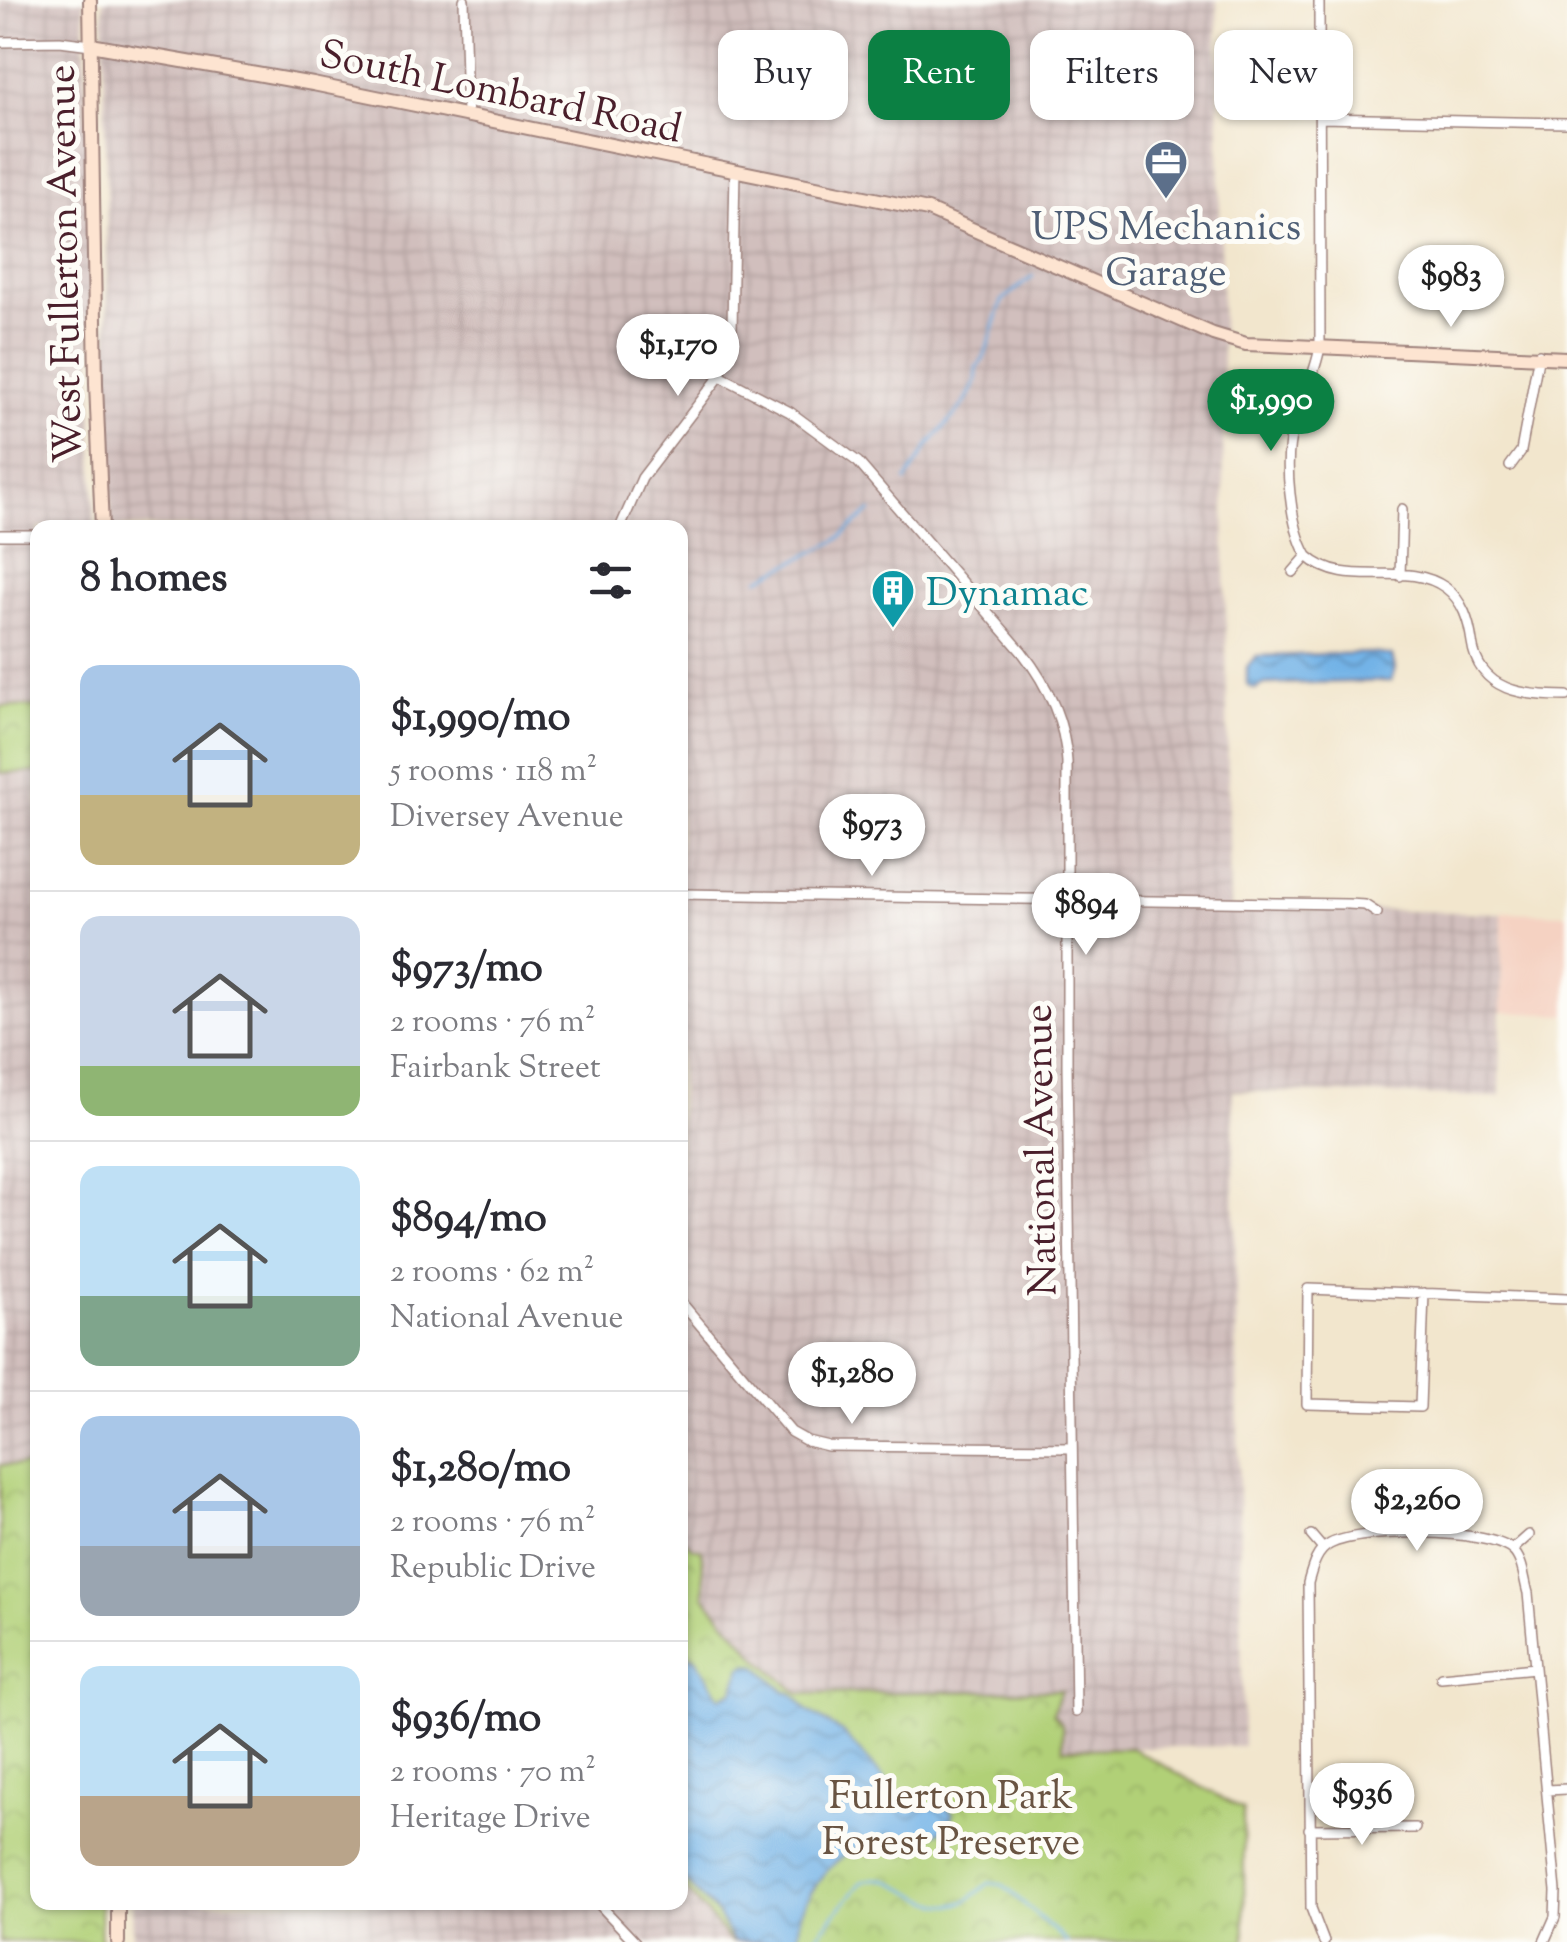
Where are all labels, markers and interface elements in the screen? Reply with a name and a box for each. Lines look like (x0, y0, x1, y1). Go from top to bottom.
street label: South Lombard Road (314, 28, 686, 161)
chip: Buy (718, 30, 848, 120)
chip: Rent (868, 30, 1010, 120)
chip: Filters (1030, 30, 1194, 120)
chip: New (1214, 30, 1353, 120)
street label: West Fullerton Avenue (36, 64, 99, 464)
office icon: UPS Mechanics Garage (1143, 139, 1189, 200)
place label: UPS Mechanics Garage (1031, 201, 1301, 304)
pin: $983 (1392, 245, 1510, 330)
text: $983 (1420, 254, 1482, 300)
pin: $1,170 (597, 314, 759, 399)
text: $1,170 (638, 323, 718, 369)
pin: $1,990 (1190, 369, 1352, 454)
text: $1,990 (1229, 378, 1313, 424)
text: 8 homes (80, 550, 228, 610)
icon: filters (583, 553, 638, 608)
place label: Dynamac (926, 567, 1089, 624)
building icon: Dynamac (870, 568, 916, 629)
text: $1,990/mo (390, 689, 570, 749)
icon: home (160, 705, 280, 825)
text: 5 rooms · 118 m² (390, 749, 597, 795)
pin: $973 (813, 794, 931, 879)
text: Diversey Avenue (390, 795, 624, 841)
text: $973 (841, 803, 903, 849)
pin: $894 (1027, 873, 1145, 958)
text: $894 (1054, 882, 1118, 928)
text: $973/mo (390, 940, 543, 1000)
icon: home (160, 956, 280, 1076)
text: 2 rooms · 76 m² (390, 1000, 596, 1046)
street label: National Avenue (1012, 1004, 1075, 1296)
text: Fairbank Street (390, 1046, 601, 1092)
text: $894/mo (390, 1190, 547, 1250)
icon: home (160, 1206, 280, 1326)
text: 2 rooms · 62 m² (390, 1250, 594, 1296)
text: National Avenue (390, 1296, 624, 1342)
pin: $1,280 (771, 1342, 933, 1427)
text: $1,280 (810, 1351, 894, 1397)
text: $1,280/mo (390, 1440, 571, 1500)
icon: home (160, 1456, 280, 1576)
pin: $2,260 (1336, 1469, 1498, 1554)
text: $2,260 (1373, 1478, 1461, 1524)
text: 2 rooms · 76 m² (390, 1500, 596, 1546)
text: Republic Drive (390, 1546, 596, 1592)
text: $936/mo (390, 1690, 541, 1750)
icon: home (160, 1706, 280, 1826)
text: 2 rooms · 70 m² (390, 1750, 596, 1796)
pin: $936 (1303, 1763, 1421, 1848)
park label: Fullerton Park Forest Preserve (822, 1770, 1080, 1873)
text: $936 (1331, 1772, 1393, 1818)
text: Heritage Drive (390, 1796, 591, 1842)

